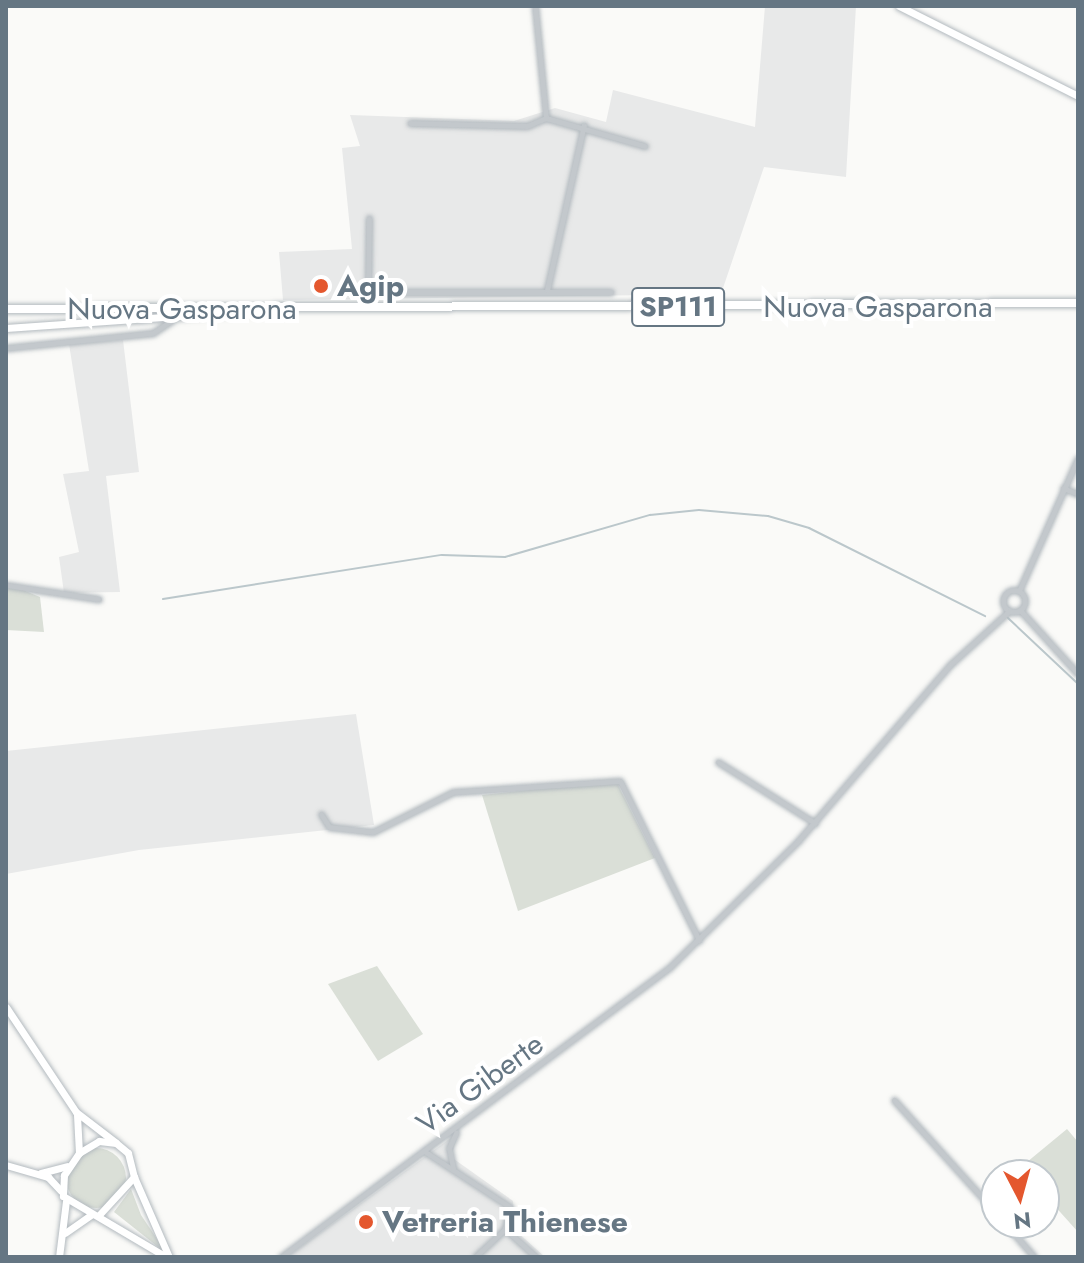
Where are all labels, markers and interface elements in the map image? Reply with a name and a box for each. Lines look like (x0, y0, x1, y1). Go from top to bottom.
place label: Agip (337, 268, 404, 304)
marker: Agip (312, 277, 330, 295)
road number: SP111 (630, 283, 726, 331)
street label: Nuova Gasparona (763, 289, 993, 325)
street label: Nuova Gasparona (67, 291, 297, 327)
street label: Via Giberte (410, 1026, 550, 1142)
north arrow (980, 1159, 1060, 1239)
place label: Vetreria Thienese (382, 1204, 628, 1240)
text: N (1012, 1204, 1033, 1238)
marker: Vetreria Thienese (357, 1213, 375, 1231)

